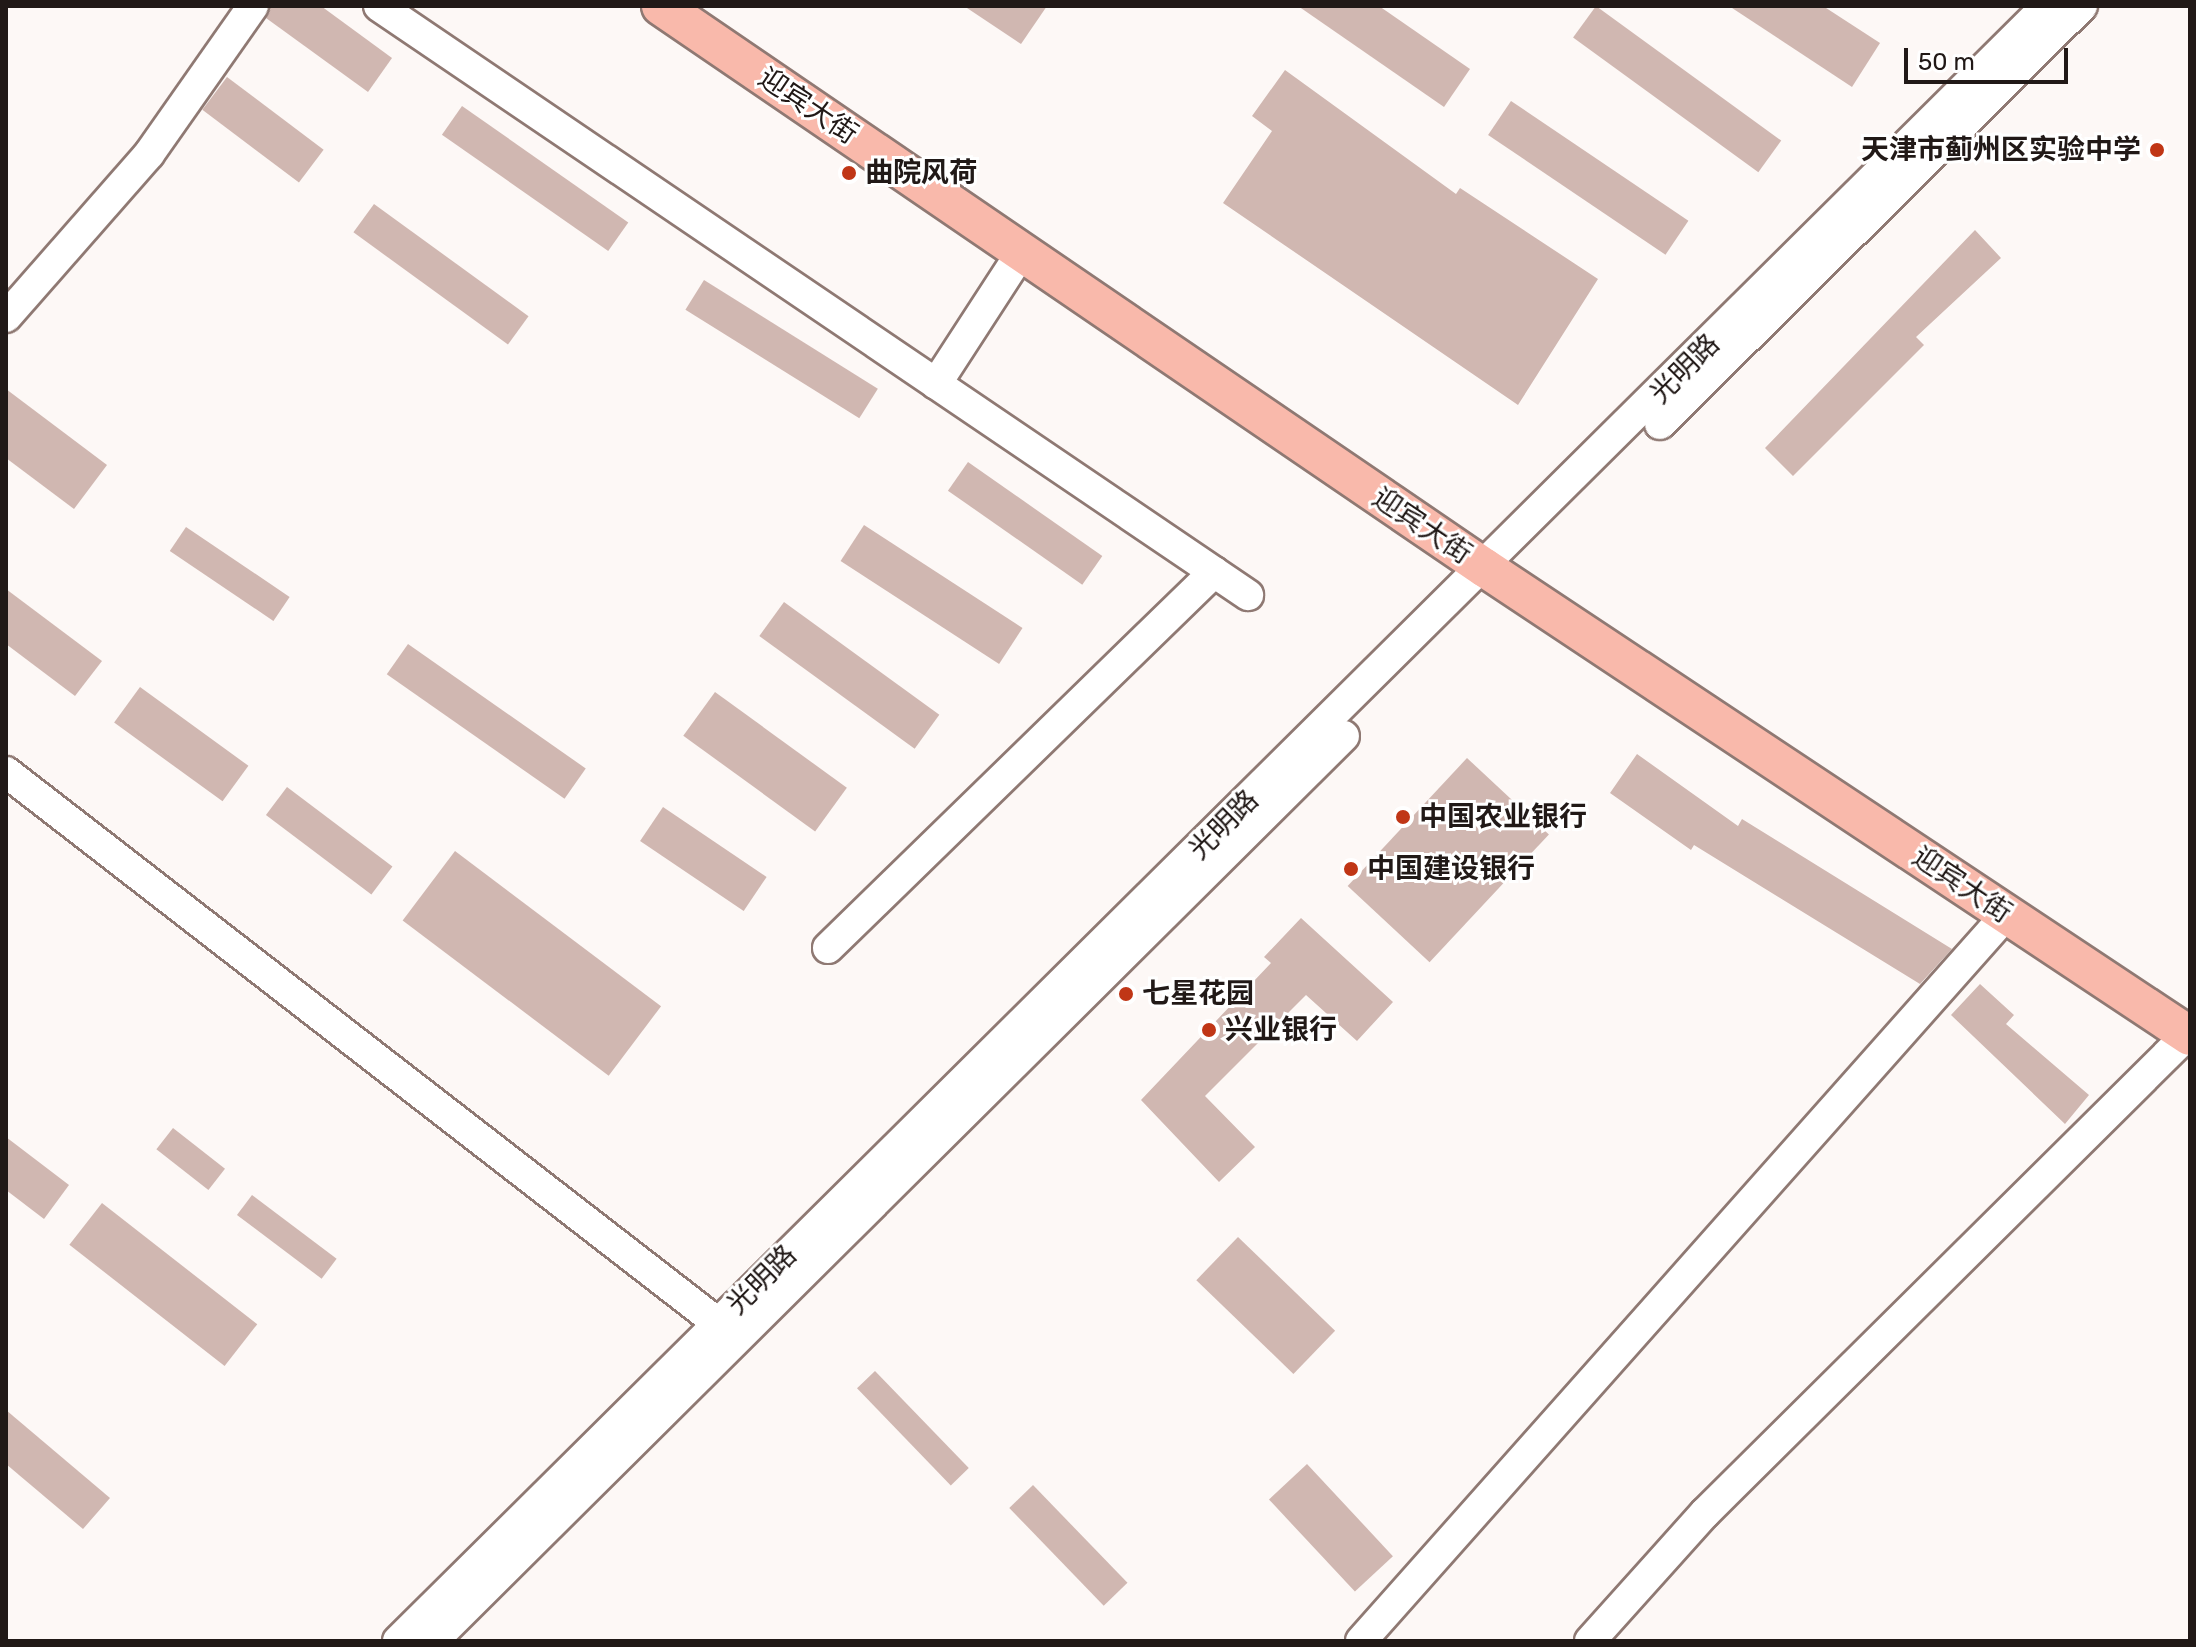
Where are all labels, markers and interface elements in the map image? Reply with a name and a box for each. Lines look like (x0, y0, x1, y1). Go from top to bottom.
scale bar (1908, 32, 2072, 82)
text: 50 m (1918, 48, 1975, 76)
street label: 迎宾大街 (752, 61, 864, 151)
place label: 天津市蓟州区实验中学 (1861, 133, 2141, 167)
marker: 天津市蓟州区实验中学 (2148, 141, 2166, 159)
place label: 曲院风荷 (865, 156, 977, 190)
marker: 曲院风荷 (840, 164, 858, 182)
street label: 光明路 (1643, 327, 1727, 411)
street label: 迎宾大街 (1366, 481, 1478, 571)
street label: 光明路 (1182, 783, 1266, 867)
place label: 中国农业银行 (1419, 800, 1587, 834)
marker: 中国农业银行 (1394, 808, 1412, 826)
street label: 迎宾大街 (1906, 840, 2018, 930)
place label: 中国建设银行 (1367, 852, 1535, 886)
marker: 中国建设银行 (1342, 860, 1360, 878)
place label: 七星花园 (1142, 977, 1254, 1011)
marker: 七星花园 (1117, 985, 1135, 1003)
place label: 兴业银行 (1225, 1013, 1337, 1047)
marker: 兴业银行 (1200, 1021, 1218, 1039)
street label: 光明路 (720, 1238, 804, 1322)

